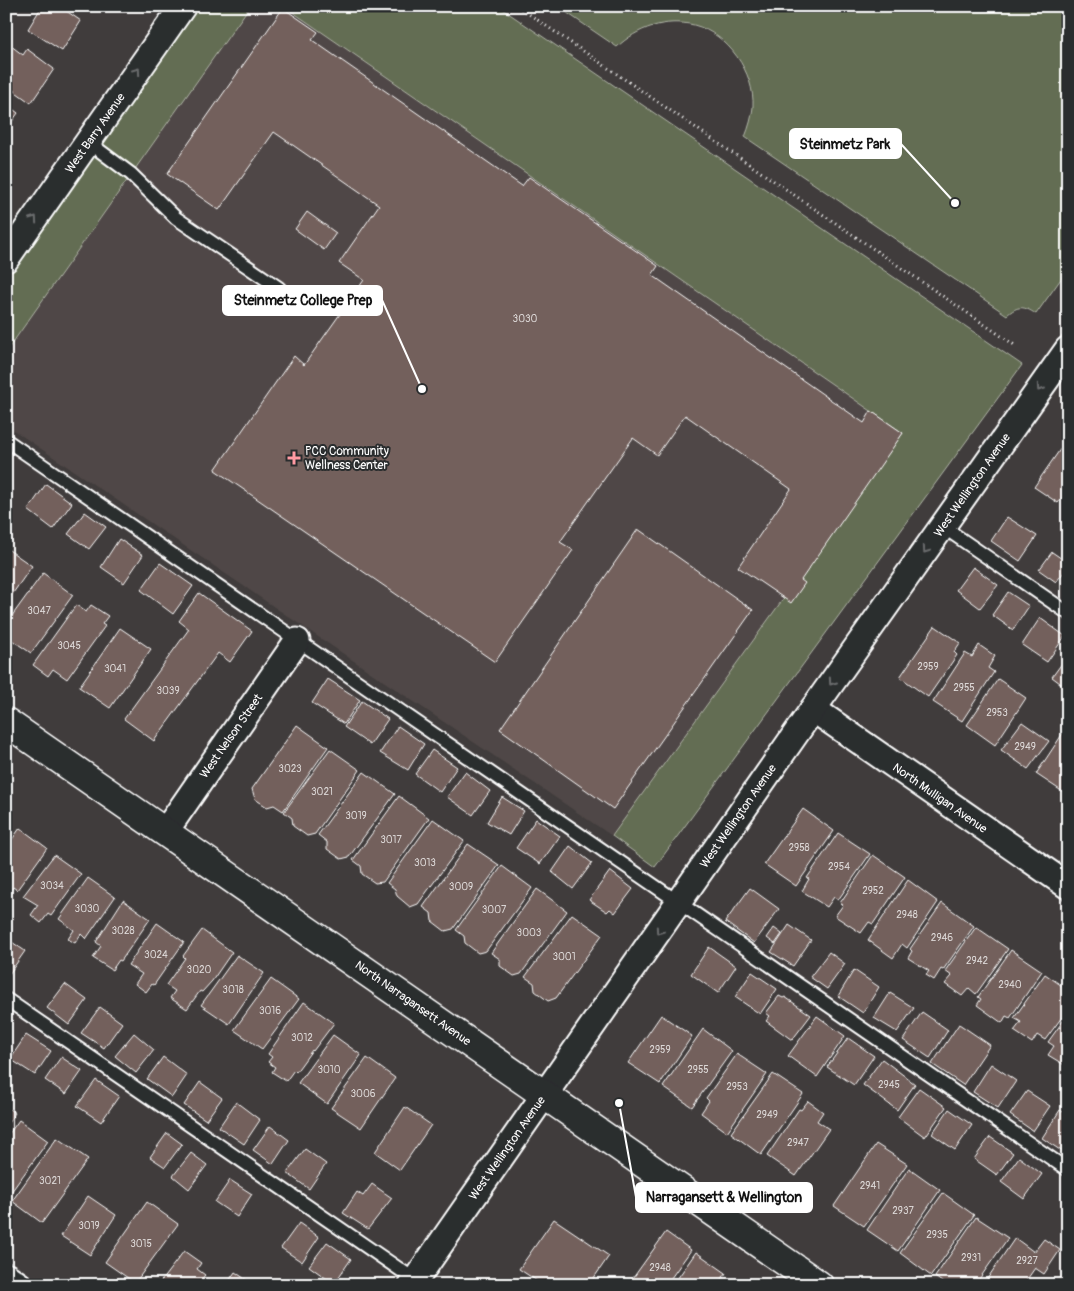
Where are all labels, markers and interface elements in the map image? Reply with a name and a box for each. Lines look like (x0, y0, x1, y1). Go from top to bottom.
one-way arrow (131, 68, 140, 77)
street label: West Barry Avenue (62, 90, 129, 176)
callout: Steinmetz Park (790, 129, 901, 158)
text: Steinmetz Park (800, 136, 891, 153)
one-way arrow (28, 215, 37, 225)
callout: Steinmetz College Prep (223, 286, 382, 315)
text: Steinmetz College Prep (234, 292, 373, 309)
house number: 3030 (513, 313, 538, 325)
one-way arrow (1037, 383, 1046, 392)
street label: West Wellington Avenue (931, 430, 1014, 540)
place label: PCC Community Wellness Center (305, 444, 389, 473)
marker: PCC Community Wellness Center (287, 451, 301, 465)
one-way arrow (923, 544, 932, 554)
house number: 3047 (27, 605, 51, 617)
house number: 3045 (57, 640, 81, 652)
house number: 2959 (917, 661, 939, 673)
house number: 3041 (104, 663, 126, 675)
one-way arrow (829, 676, 838, 686)
house number: 2955 (953, 682, 975, 694)
house number: 3039 (156, 685, 180, 697)
street label: West Nelson Street (197, 691, 266, 781)
house number: 2953 (986, 707, 1008, 719)
house number: 2949 (1014, 741, 1036, 753)
street label: North Mulligan Avenue (890, 760, 990, 837)
street label: West Wellington Avenue (697, 761, 780, 871)
house number: 3023 (278, 763, 302, 775)
house number: 3021 (311, 786, 333, 798)
house number: 3019 (345, 810, 367, 822)
house number: 3017 (380, 834, 403, 846)
house number: 2958 (788, 842, 810, 854)
house number: 3013 (414, 857, 436, 869)
house number: 2954 (828, 861, 850, 873)
house number: 3034 (40, 880, 64, 892)
house number: 3009 (449, 881, 473, 893)
house number: 2952 (862, 885, 884, 897)
house number: 3030 (75, 903, 100, 915)
house number: 3007 (482, 904, 507, 916)
house number: 2948 (896, 909, 918, 921)
house number: 3028 (111, 925, 135, 937)
one-way arrow (656, 925, 665, 934)
house number: 3003 (517, 927, 542, 939)
house number: 2946 (931, 932, 953, 944)
house number: 3024 (144, 949, 168, 961)
house number: 3001 (552, 951, 576, 963)
house number: 2942 (966, 955, 988, 967)
street label: North Narragansett Avenue (352, 958, 474, 1049)
house number: 3020 (187, 964, 212, 976)
house number: 2940 (998, 979, 1022, 991)
house number: 3018 (222, 984, 244, 996)
house number: 3016 (259, 1005, 281, 1017)
house number: 3012 (291, 1032, 313, 1044)
house number: 2959 (649, 1044, 671, 1056)
house number: 3010 (317, 1064, 341, 1076)
house number: 2955 (687, 1064, 709, 1076)
house number: 2945 (878, 1079, 900, 1091)
house number: 2953 (726, 1081, 748, 1093)
house number: 3006 (350, 1088, 376, 1100)
street label: West Wellington Avenue (466, 1093, 549, 1203)
house number: 2949 (756, 1109, 778, 1121)
house number: 2947 (787, 1137, 810, 1149)
house number: 3021 (39, 1175, 61, 1187)
house number: 2941 (860, 1180, 880, 1192)
callout: Narragansett & Wellington (636, 1183, 812, 1212)
text: Narragansett & Wellington (646, 1189, 802, 1206)
house number: 2937 (892, 1205, 915, 1217)
house number: 3019 (78, 1220, 100, 1232)
house number: 2935 (926, 1229, 948, 1241)
house number: 3015 (130, 1238, 152, 1250)
house number: 2931 (961, 1252, 981, 1264)
house number: 2927 (1016, 1255, 1039, 1267)
house number: 2948 (649, 1262, 671, 1274)

